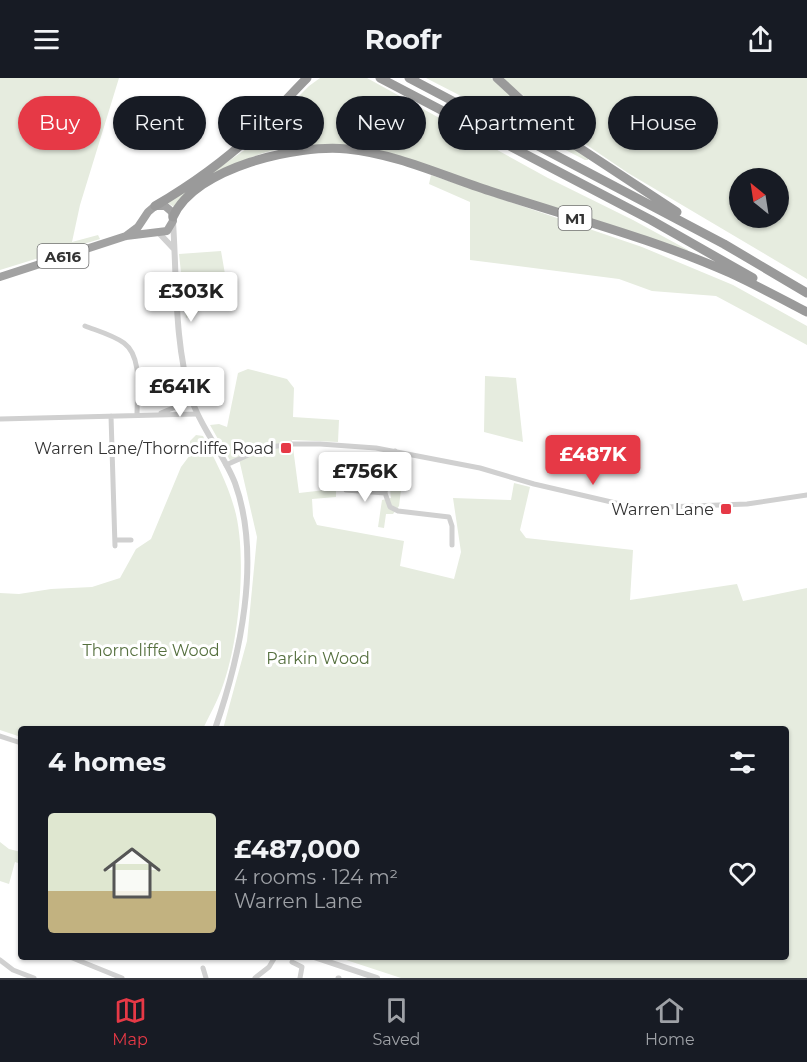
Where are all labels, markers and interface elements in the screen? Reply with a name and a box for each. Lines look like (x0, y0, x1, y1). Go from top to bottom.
icon: menu (30, 23, 63, 56)
text: Roofr (365, 23, 442, 56)
icon: share (744, 23, 777, 56)
chip: Buy (18, 96, 101, 150)
chip: Rent (113, 96, 206, 150)
chip: Filters (218, 96, 324, 150)
chip: New (336, 96, 426, 150)
chip: Apartment (438, 96, 596, 150)
chip: House (608, 96, 718, 150)
north arrow (729, 168, 789, 228)
map controls (729, 168, 789, 228)
road number: M1 (558, 206, 592, 230)
road number: A616 (38, 244, 88, 268)
pin: £303K (149, 272, 233, 323)
text: £303K (158, 279, 224, 303)
pin: £641K (138, 367, 222, 418)
text: £641K (149, 374, 211, 398)
pin: £487K (551, 435, 635, 486)
place label: Warren Lane/Thorncliffe Road (34, 439, 274, 458)
marker: Warren Lane/Thorncliffe Road (279, 441, 293, 455)
text: £487K (559, 442, 627, 466)
pin: £756K (323, 452, 407, 503)
text: £756K (333, 459, 397, 483)
place label: Warren Lane (611, 500, 714, 519)
marker: Warren Lane (719, 502, 733, 516)
park label: Thorncliffe Wood (82, 641, 220, 660)
park label: Parkin Wood (266, 649, 370, 668)
text: 4 homes (48, 746, 166, 778)
icon: filters (726, 746, 759, 779)
text: £487,000 (234, 833, 360, 865)
icon: home (96, 837, 168, 909)
icon: heart (726, 857, 759, 890)
text: 4 rooms · 124 m² (234, 865, 398, 889)
text: Warren Lane (234, 889, 363, 913)
tab: Map (112, 994, 148, 1049)
tab: Saved (372, 994, 420, 1049)
tab: Home (645, 994, 695, 1049)

